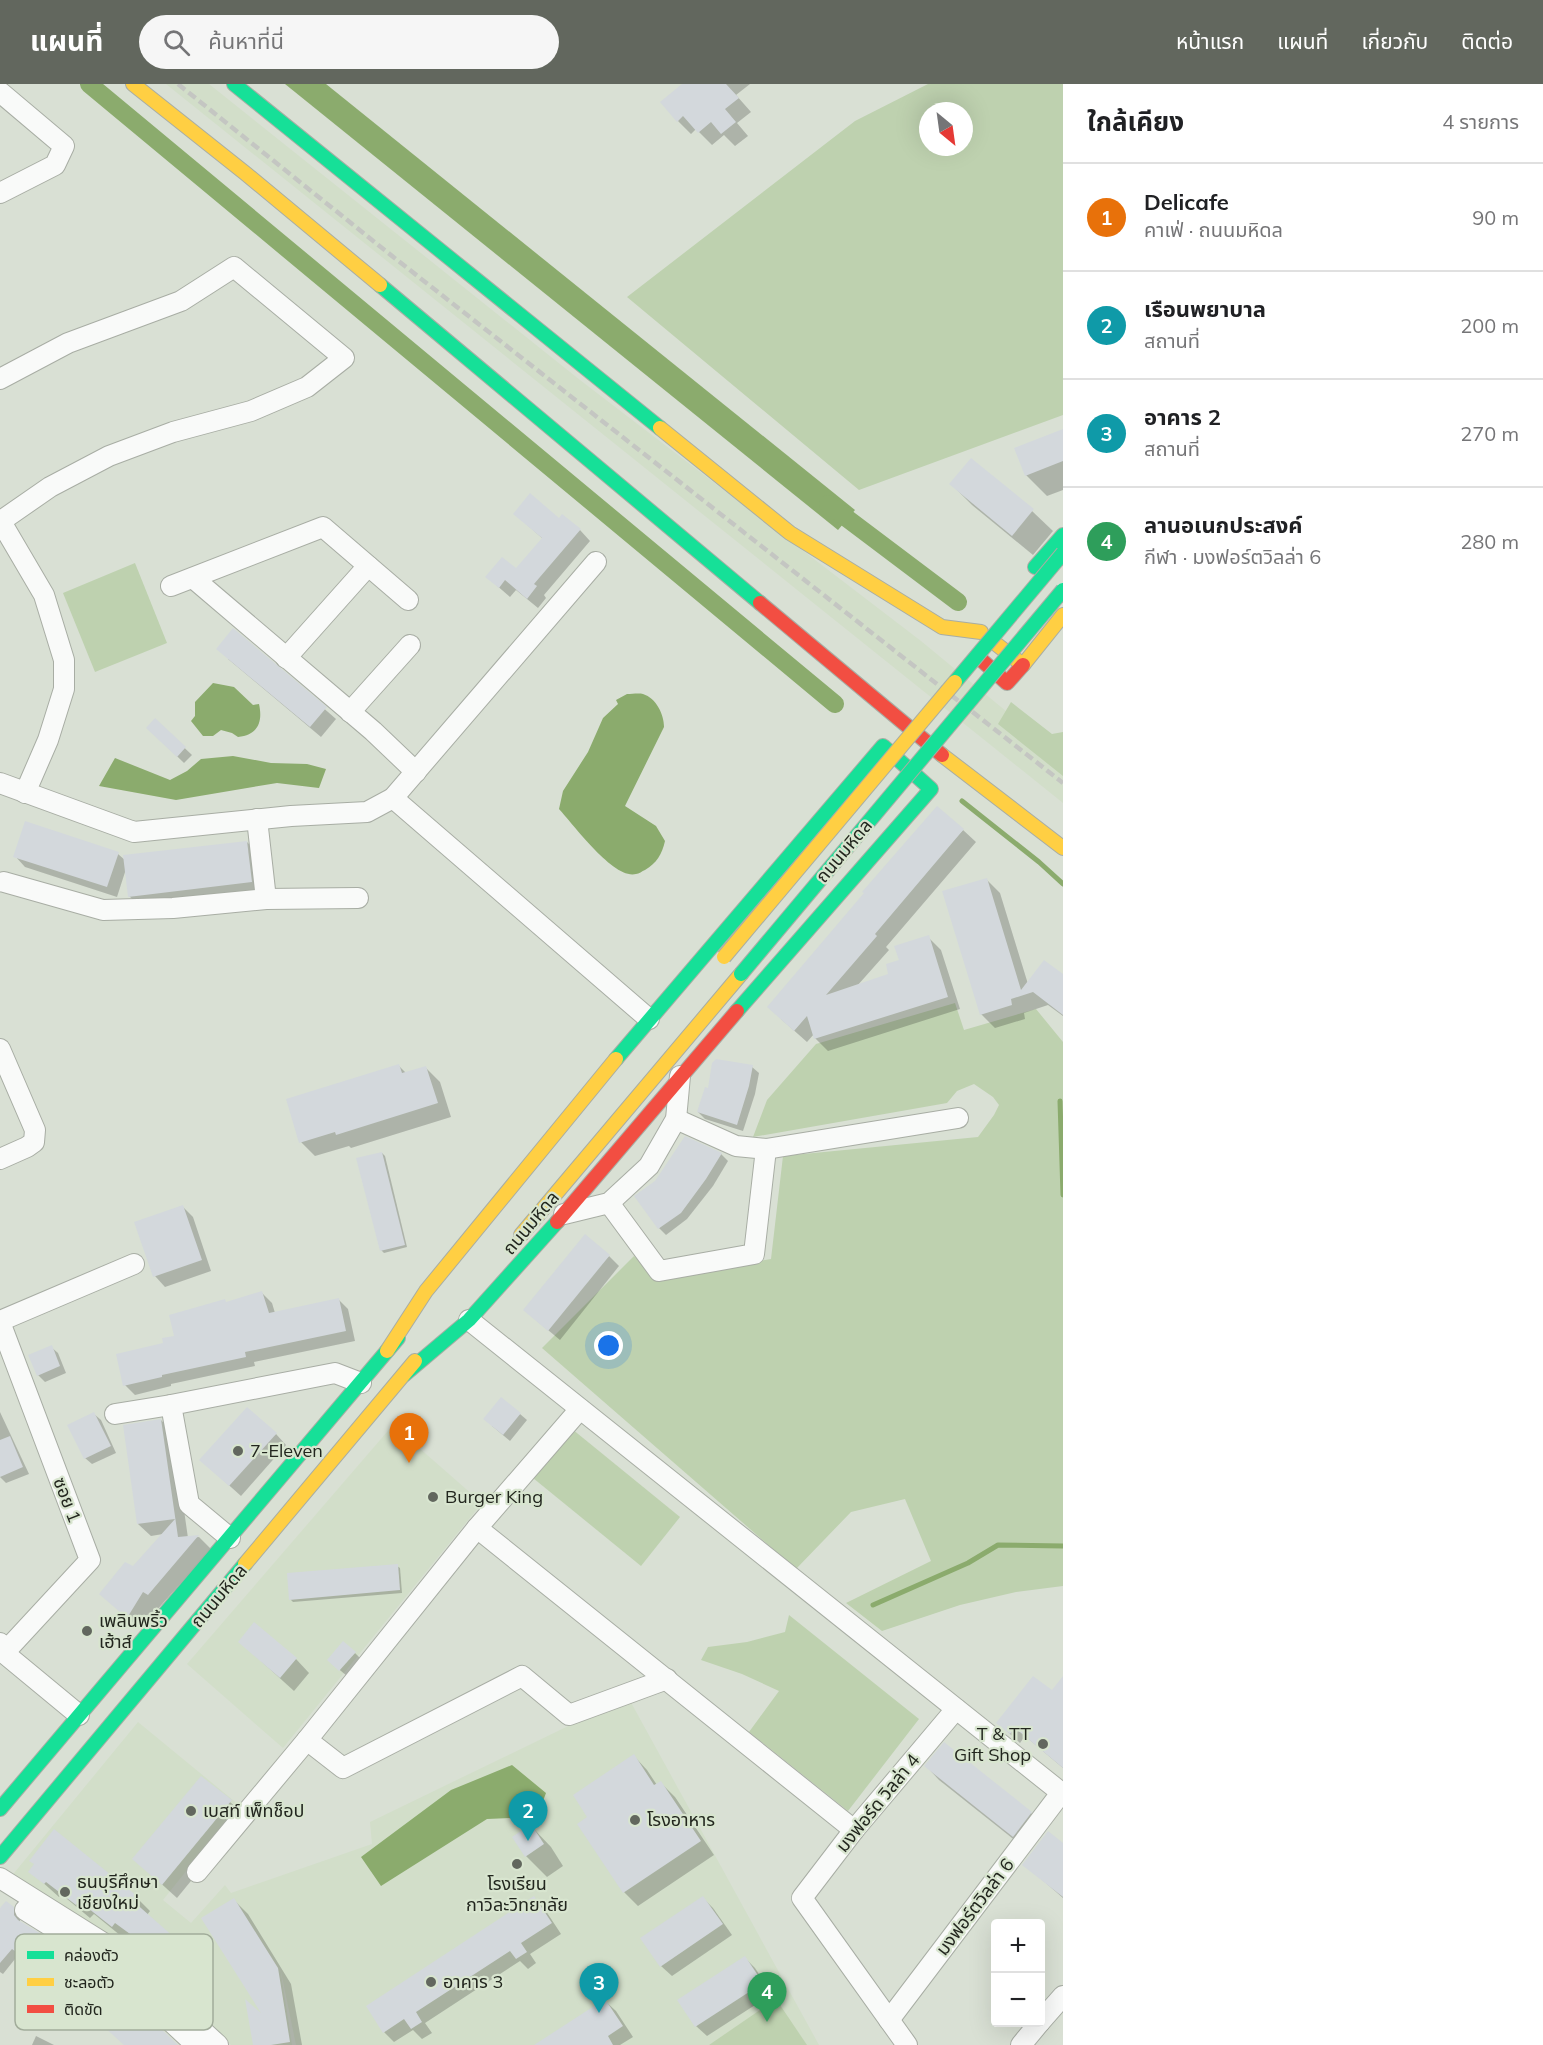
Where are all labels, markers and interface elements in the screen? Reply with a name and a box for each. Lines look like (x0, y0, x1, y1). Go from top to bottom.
search box (139, 15, 559, 69)
text: แผนที่ (30, 23, 103, 58)
icon: search (160, 26, 193, 59)
text: ค้นหาที่นี่ (208, 27, 284, 55)
text: หน้าแรก (1176, 28, 1244, 54)
text: แผนที่ (1277, 28, 1328, 54)
text: เกี่ยวกับ (1361, 28, 1428, 54)
text: ติดต่อ (1461, 28, 1513, 54)
north arrow (919, 102, 973, 156)
text: ใกล้เคียง (1087, 105, 1184, 138)
text: 4 รายการ (1442, 109, 1519, 134)
text: Delicafe (1144, 188, 1229, 216)
text: 1 (1101, 205, 1113, 230)
text: 90 m (1472, 205, 1519, 230)
text: คาเฟ่ · ถนนมหิดล (1144, 217, 1283, 242)
text: เรือนพยาบาล (1144, 295, 1266, 323)
text: 2 (1101, 313, 1113, 338)
text: 200 m (1460, 313, 1519, 338)
text: สถานที่ (1144, 328, 1200, 353)
text: อาคาร 2 (1144, 403, 1221, 431)
text: 3 (1101, 421, 1113, 446)
text: 270 m (1460, 421, 1519, 446)
text: สถานที่ (1144, 436, 1200, 461)
text: ลานอเนกประสงค์ (1144, 511, 1303, 539)
text: 4 (1101, 529, 1113, 554)
text: 280 m (1460, 529, 1519, 554)
text: กีฬา · มงฟอร์ตวิลล่า 6 (1144, 544, 1321, 569)
street label: ถนนมหิดล (810, 814, 877, 887)
street label: ถนนมหิดล (497, 1186, 564, 1259)
your location (594, 1331, 623, 1360)
pin: 1 (390, 1414, 428, 1463)
place label: 7-Eleven (250, 1439, 323, 1462)
marker: 7-Eleven (231, 1444, 245, 1458)
street label: ซอย 1 (48, 1474, 87, 1526)
place label: Burger King (445, 1485, 543, 1508)
marker: Burger King (426, 1490, 440, 1504)
street label: ถนนมหิดล (185, 1559, 252, 1632)
place label: เพลินพริ้ว เฮ้าส์ (99, 1609, 168, 1653)
marker: เพลินพริ้ว เฮ้าส์ (80, 1624, 94, 1638)
place label: T & TT Gift Shop (954, 1722, 1031, 1766)
marker: T & TT Gift Shop (1036, 1737, 1050, 1751)
street label: มงฟอร์ด วิลล่า 4 (831, 1749, 924, 1857)
pin: 2 (508, 1792, 548, 1841)
place label: เบสท์ เพ็ทช็อป (203, 1799, 305, 1822)
marker: เบสท์ เพ็ทช็อป (184, 1804, 198, 1818)
place label: โรงอาหาร (647, 1808, 715, 1831)
marker: โรงอาหาร (628, 1813, 642, 1827)
street label: มงฟอร์ตวิลล่า 6 (931, 1854, 1019, 1960)
marker: โรงเรียน กาวิละวิทยาลัย (510, 1857, 524, 1871)
place label: ธนบุรีศึกษา เชียงใหม่ (77, 1870, 158, 1914)
place label: โรงเรียน กาวิละวิทยาลัย (466, 1872, 568, 1916)
marker: ธนบุรีศึกษา เชียงใหม่ (58, 1885, 72, 1899)
map controls (991, 1919, 1045, 2027)
button: + (991, 1919, 1045, 1973)
legend (15, 1934, 213, 2030)
text: คล่องตัว (64, 1945, 119, 1965)
pin: 3 (580, 1964, 618, 2013)
place label: อาคาร 3 (443, 1970, 503, 1993)
text: ชะลอตัว (64, 1972, 115, 1992)
pin: 4 (748, 1972, 786, 2022)
button: − (991, 1973, 1045, 2027)
marker: อาคาร 3 (424, 1975, 438, 1989)
text: ติดขัด (64, 1999, 103, 2019)

